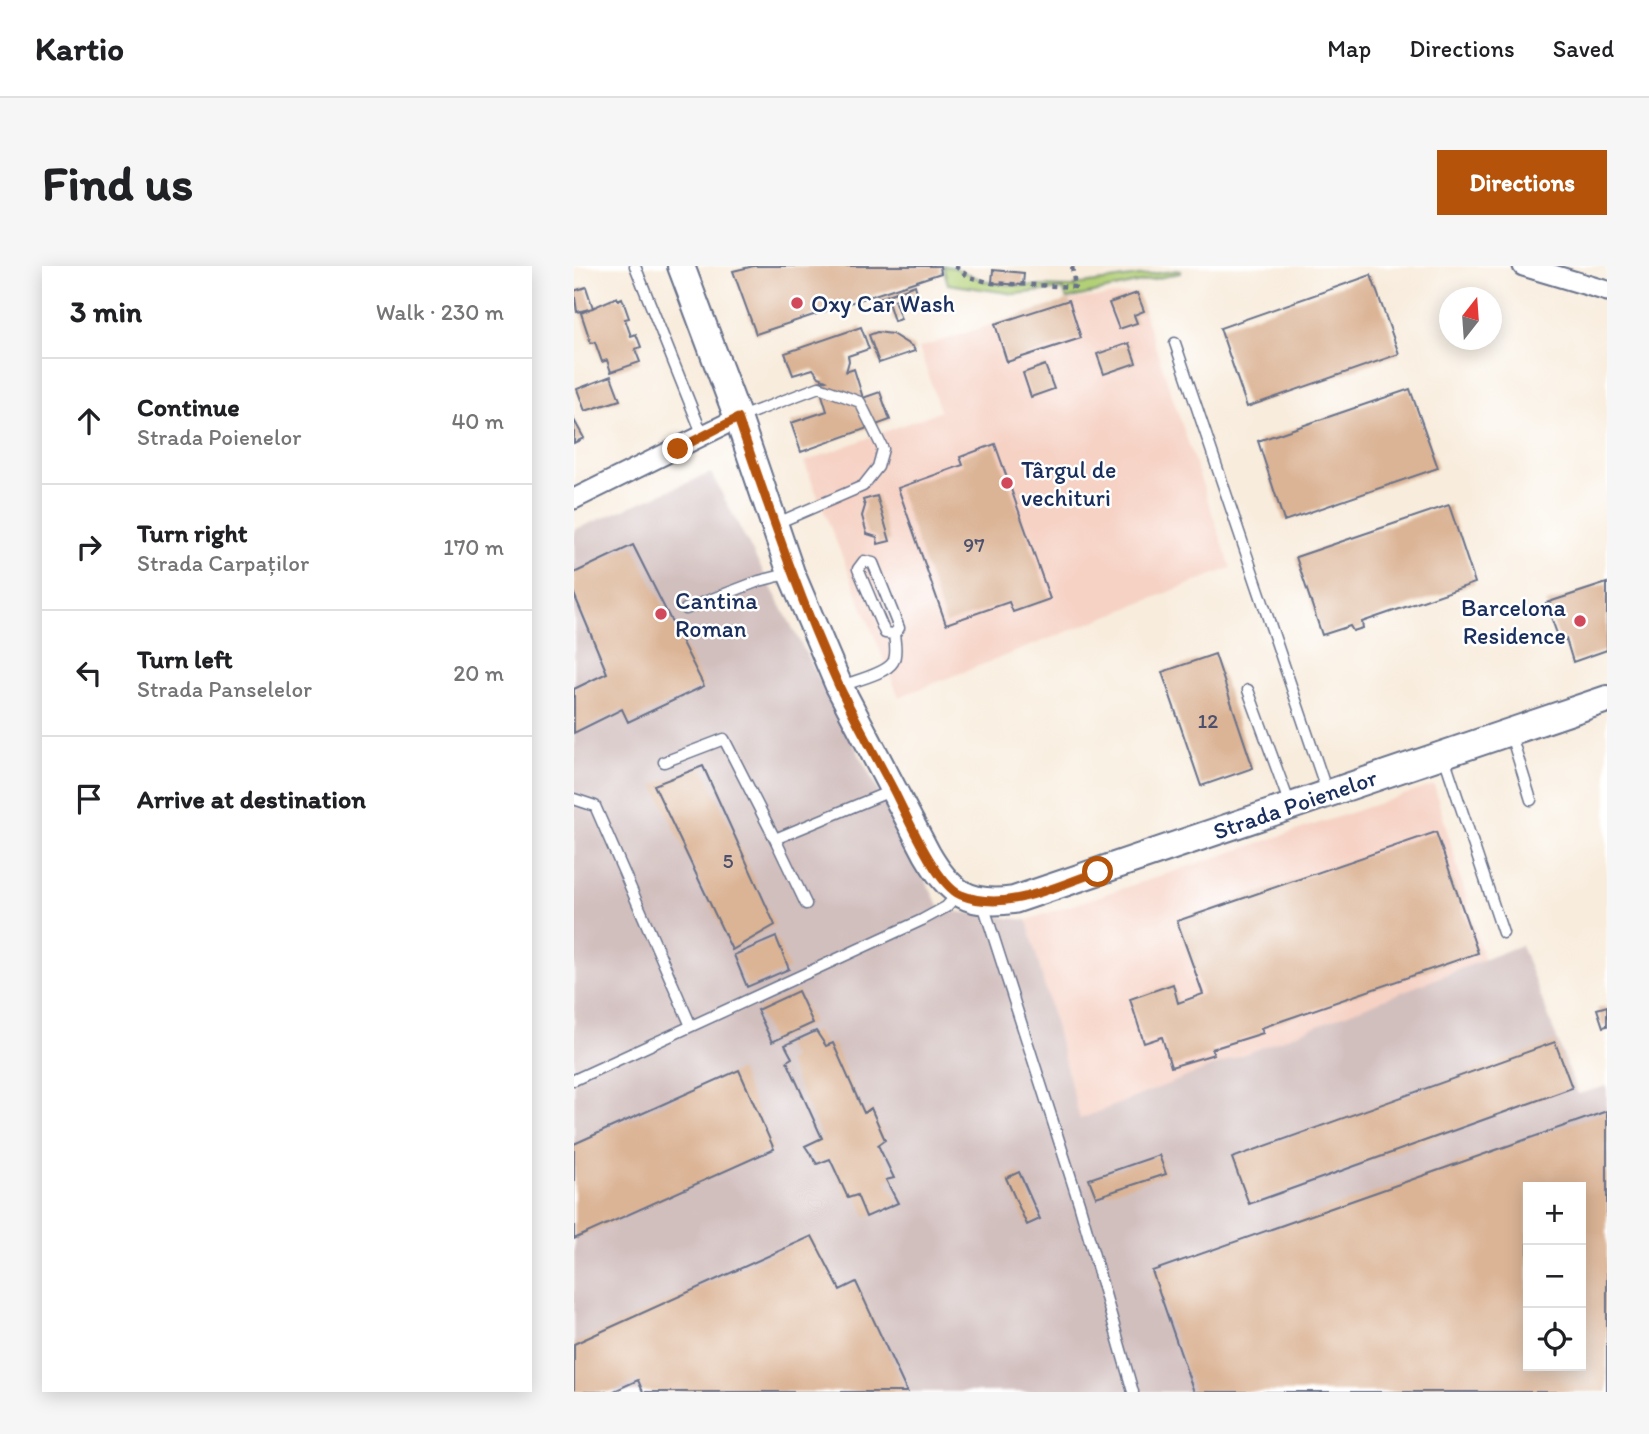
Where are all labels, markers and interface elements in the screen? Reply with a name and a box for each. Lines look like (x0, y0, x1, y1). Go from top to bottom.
text: Kartio (35, 29, 124, 68)
text: Map (1327, 34, 1371, 63)
text: Directions (1409, 34, 1515, 63)
text: Saved (1553, 34, 1614, 63)
button: Directions (1437, 150, 1607, 215)
text: Find us (42, 153, 193, 212)
north arrow (1439, 287, 1502, 350)
place label: Oxy Car Wash (811, 289, 955, 318)
text: 3 min (70, 293, 142, 330)
marker: Oxy Car Wash (789, 295, 805, 311)
text: Walk · 230 m (376, 298, 504, 326)
text: Continue (137, 391, 240, 423)
icon: ahead (70, 402, 108, 440)
text: 40 m (451, 407, 504, 435)
text: Strada Poienelor (137, 423, 301, 451)
route end (662, 433, 693, 464)
place label: Târgul de vechituri (1021, 455, 1116, 512)
marker: Târgul de vechituri (999, 475, 1015, 491)
text: Turn right (137, 517, 248, 549)
icon: right (70, 528, 108, 566)
house number: 97 (963, 532, 985, 557)
text: 170 m (443, 533, 504, 561)
text: Strada Carpaților (137, 549, 309, 577)
place label: Cantina Roman (675, 586, 758, 643)
place label: Barcelona Residence (1461, 593, 1566, 650)
marker: Cantina Roman (653, 606, 669, 622)
marker: Barcelona Residence (1572, 613, 1588, 629)
text: Turn left (137, 643, 233, 675)
icon: left (70, 654, 108, 692)
text: 20 m (453, 659, 504, 687)
text: Strada Panselelor (137, 675, 312, 703)
house number: 12 (1198, 708, 1218, 733)
street label: Strada Poienelor (1209, 762, 1381, 846)
icon: arrive (70, 780, 108, 818)
text: Arrive at destination (137, 783, 366, 815)
house number: 5 (722, 848, 734, 873)
route start (1082, 856, 1113, 887)
map controls (1523, 1182, 1586, 1371)
button: + (1523, 1182, 1586, 1245)
button: − (1523, 1245, 1586, 1308)
button: locate (1523, 1308, 1586, 1371)

